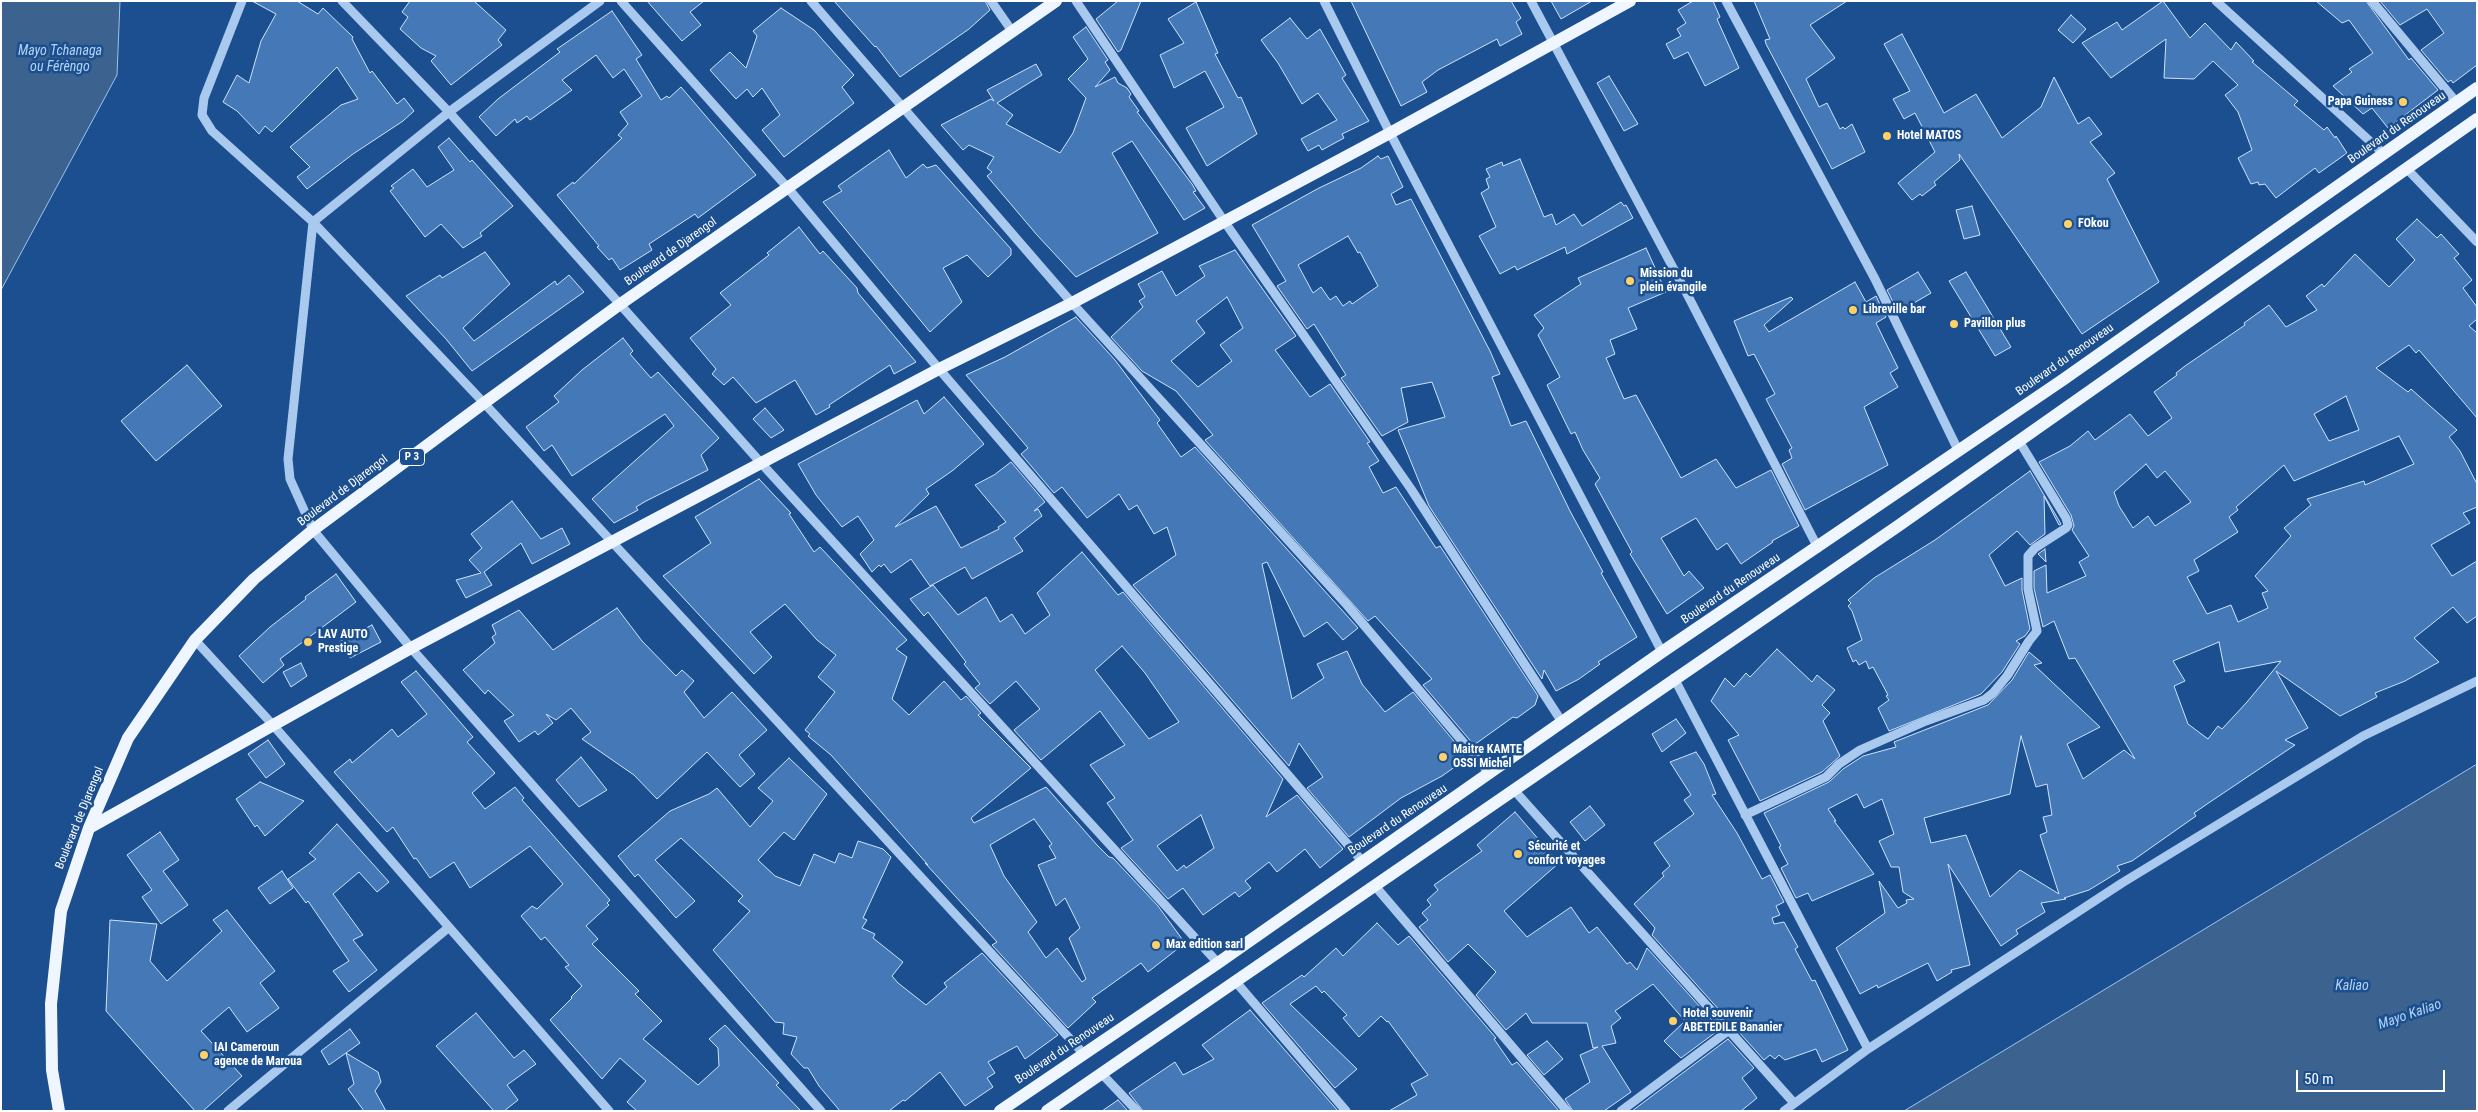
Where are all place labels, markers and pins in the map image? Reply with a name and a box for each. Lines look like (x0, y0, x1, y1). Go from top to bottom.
place label: Papa Guiness (2328, 95, 2393, 109)
marker: Papa Guiness (2397, 96, 2409, 108)
place label: Hotel MATOS (1897, 129, 1961, 143)
marker: Hotel MATOS (1881, 130, 1893, 142)
place label: FOkou (2078, 217, 2109, 231)
marker: FOkou (2062, 218, 2074, 230)
place label: Mission du plein évangile (1640, 267, 1707, 295)
marker: Mission du plein évangile (1624, 275, 1636, 287)
place label: Libreville bar (1863, 303, 1926, 317)
marker: Libreville bar (1847, 304, 1859, 316)
place label: Pavillon plus (1964, 317, 2026, 331)
marker: Pavillon plus (1948, 318, 1960, 330)
place label: LAV AUTO Prestige (318, 628, 368, 656)
marker: LAV AUTO Prestige (302, 636, 314, 648)
place label: Maitre KAMTE OSSI Michel (1453, 743, 1522, 771)
marker: Maitre KAMTE OSSI Michel (1437, 751, 1449, 763)
place label: Sécurité et confort voyages (1528, 840, 1605, 868)
marker: Sécurité et confort voyages (1512, 848, 1524, 860)
place label: Max edition sarl (1166, 938, 1243, 952)
marker: Max edition sarl (1150, 939, 1162, 951)
place label: Hotel souvenir ABETEDILE Bananier (1683, 1007, 1782, 1035)
marker: Hotel souvenir ABETEDILE Bananier (1667, 1015, 1679, 1027)
place label: IAI Cameroun agence de Maroua (214, 1041, 302, 1069)
marker: IAI Cameroun agence de Maroua (198, 1049, 210, 1061)

